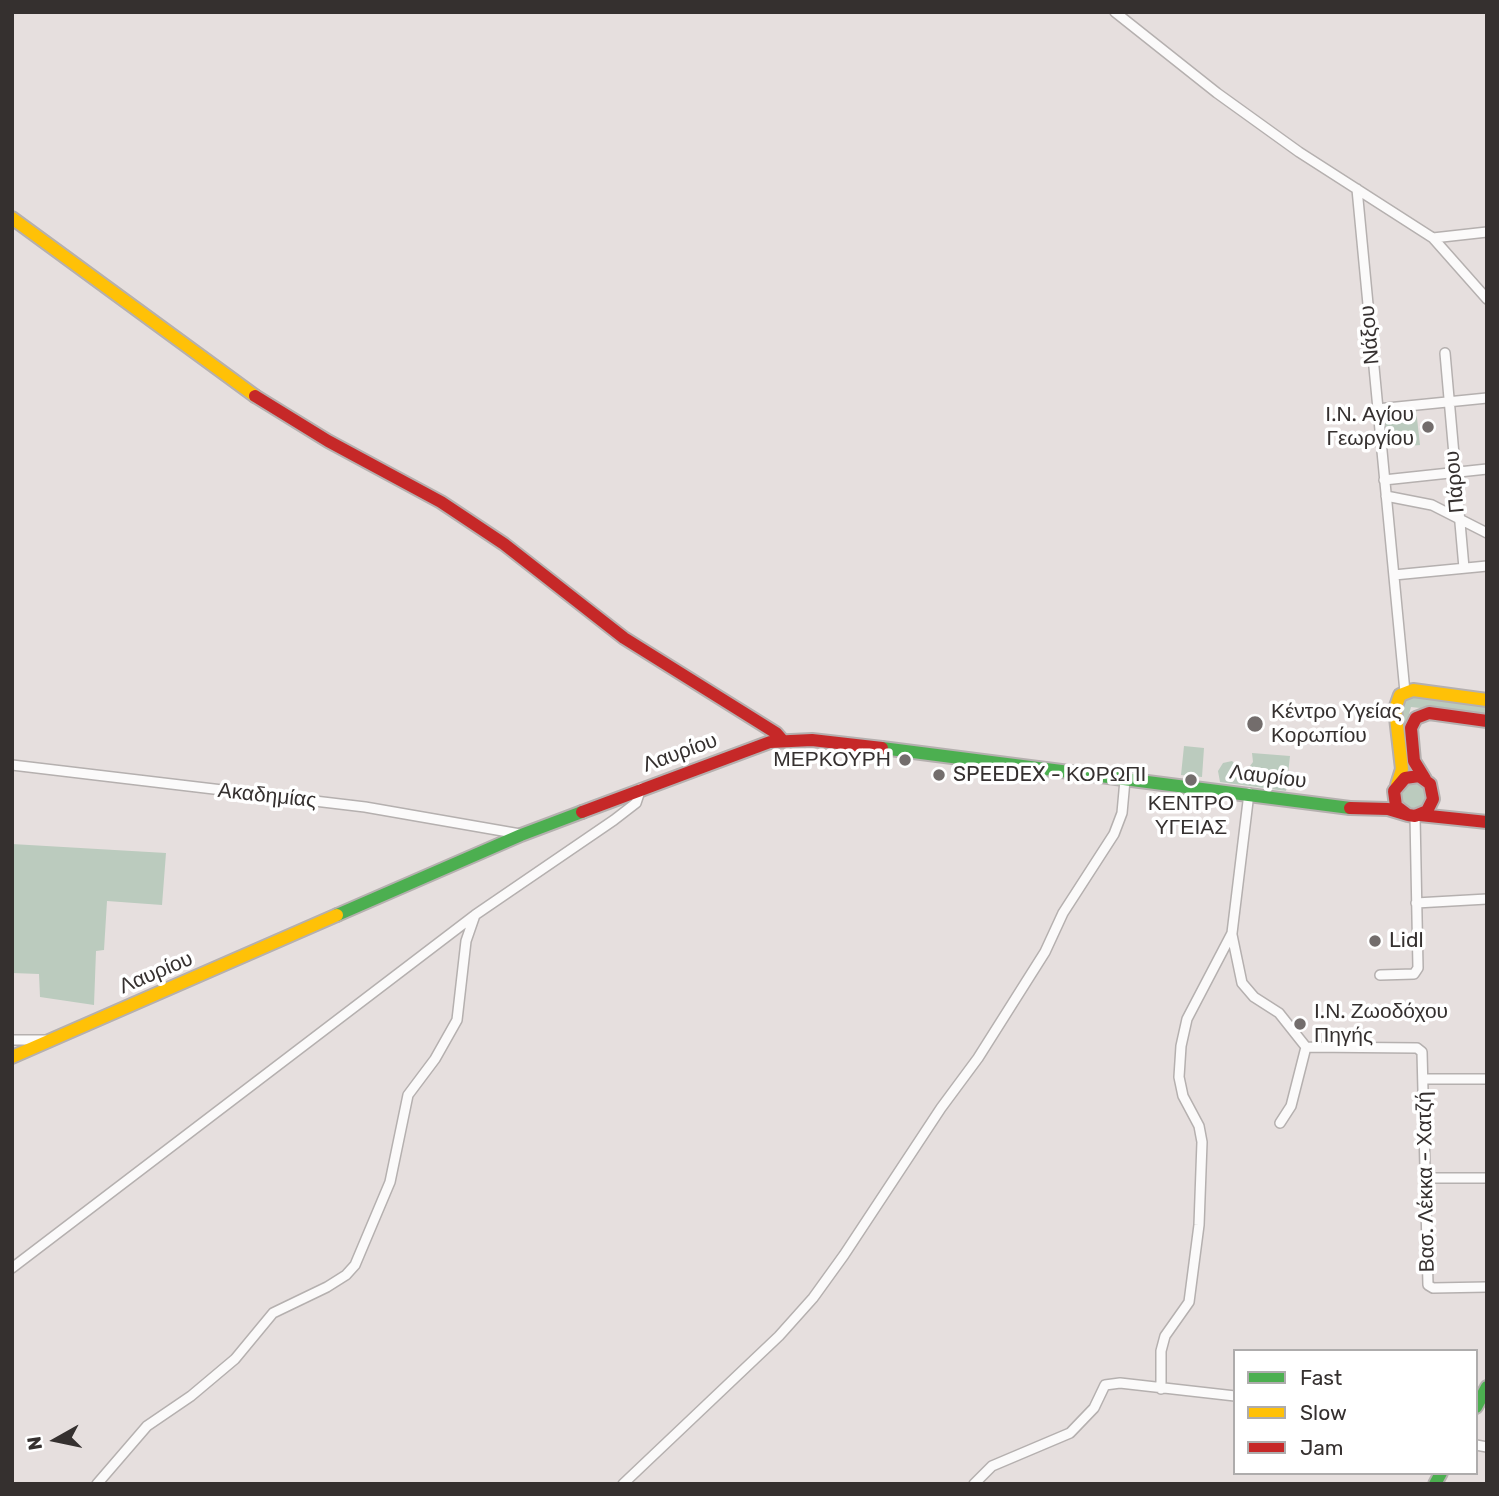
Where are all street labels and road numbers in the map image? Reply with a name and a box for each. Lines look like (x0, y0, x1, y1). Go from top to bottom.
street label: Νάξου (1355, 304, 1385, 366)
street label: Πάρου (1440, 450, 1470, 514)
street label: Λαυρίου (639, 728, 721, 778)
street label: Λαυρίου (1228, 760, 1308, 794)
street label: Ακαδημίας (217, 778, 317, 814)
street label: Λαυρίου (115, 946, 197, 1000)
street label: Βασ. Λέκκα - Χατζή (1412, 1091, 1440, 1273)

